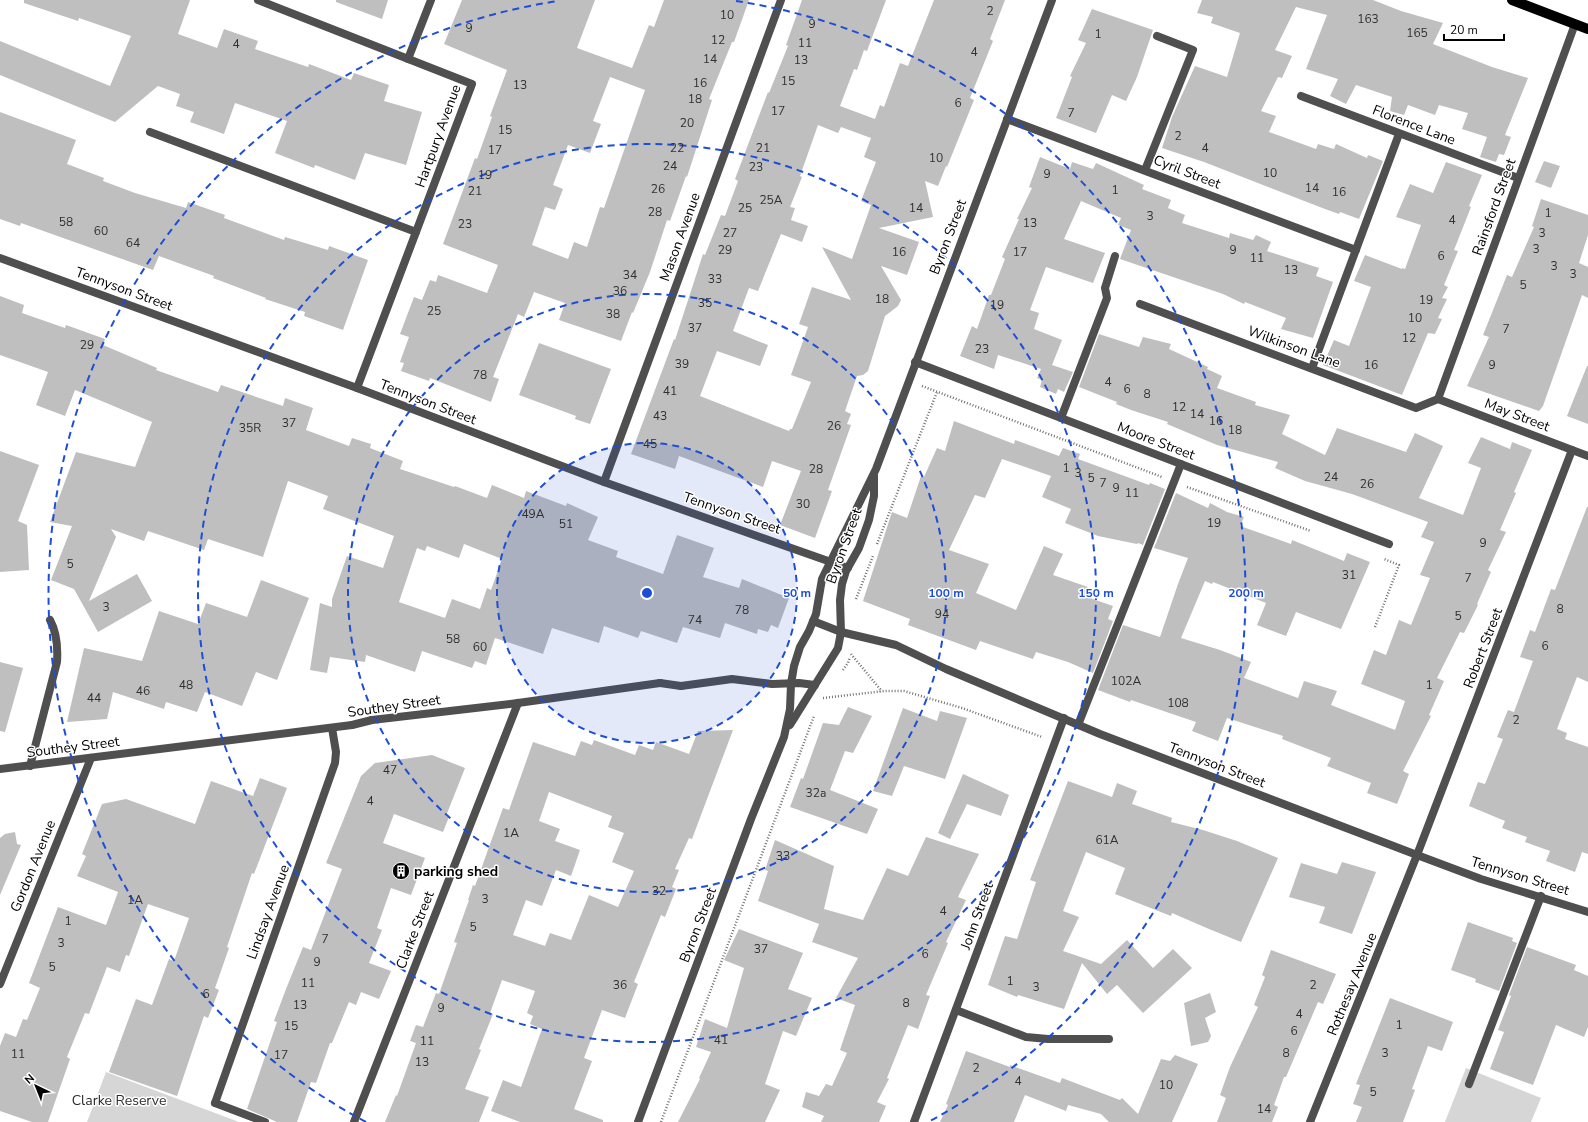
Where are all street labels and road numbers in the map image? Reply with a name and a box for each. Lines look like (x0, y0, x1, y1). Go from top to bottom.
street label: Hartpury Avenue (411, 82, 465, 190)
street label: Florence Lane (1370, 100, 1458, 150)
street label: Cyril Street (1151, 150, 1223, 194)
street label: Rainsford Street (1468, 156, 1520, 258)
street label: Mason Avenue (655, 190, 705, 284)
street label: Byron Street (925, 197, 971, 277)
street label: Tennyson Street (73, 263, 175, 315)
street label: Wilkinson Lane (1245, 321, 1343, 373)
street label: Tennyson Street (377, 375, 479, 429)
street label: May Street (1482, 394, 1552, 436)
street label: Moore Street (1114, 417, 1198, 465)
street label: Tennyson Street (681, 487, 783, 539)
street label: Byron Street (822, 505, 866, 586)
street label: Robert Street (1459, 605, 1507, 691)
street label: Southey Street (346, 690, 442, 722)
street label: Southey Street (25, 732, 121, 762)
street label: Tennyson Street (1166, 738, 1268, 792)
street label: Gordon Avenue (6, 817, 60, 915)
street label: Tennyson Street (1468, 852, 1572, 900)
street label: Lindsay Avenue (242, 862, 294, 962)
street label: John Street (956, 880, 998, 953)
street label: Byron Street (675, 885, 721, 965)
street label: Clarke Street (391, 888, 439, 972)
street label: Rothesay Avenue (1323, 930, 1381, 1038)

